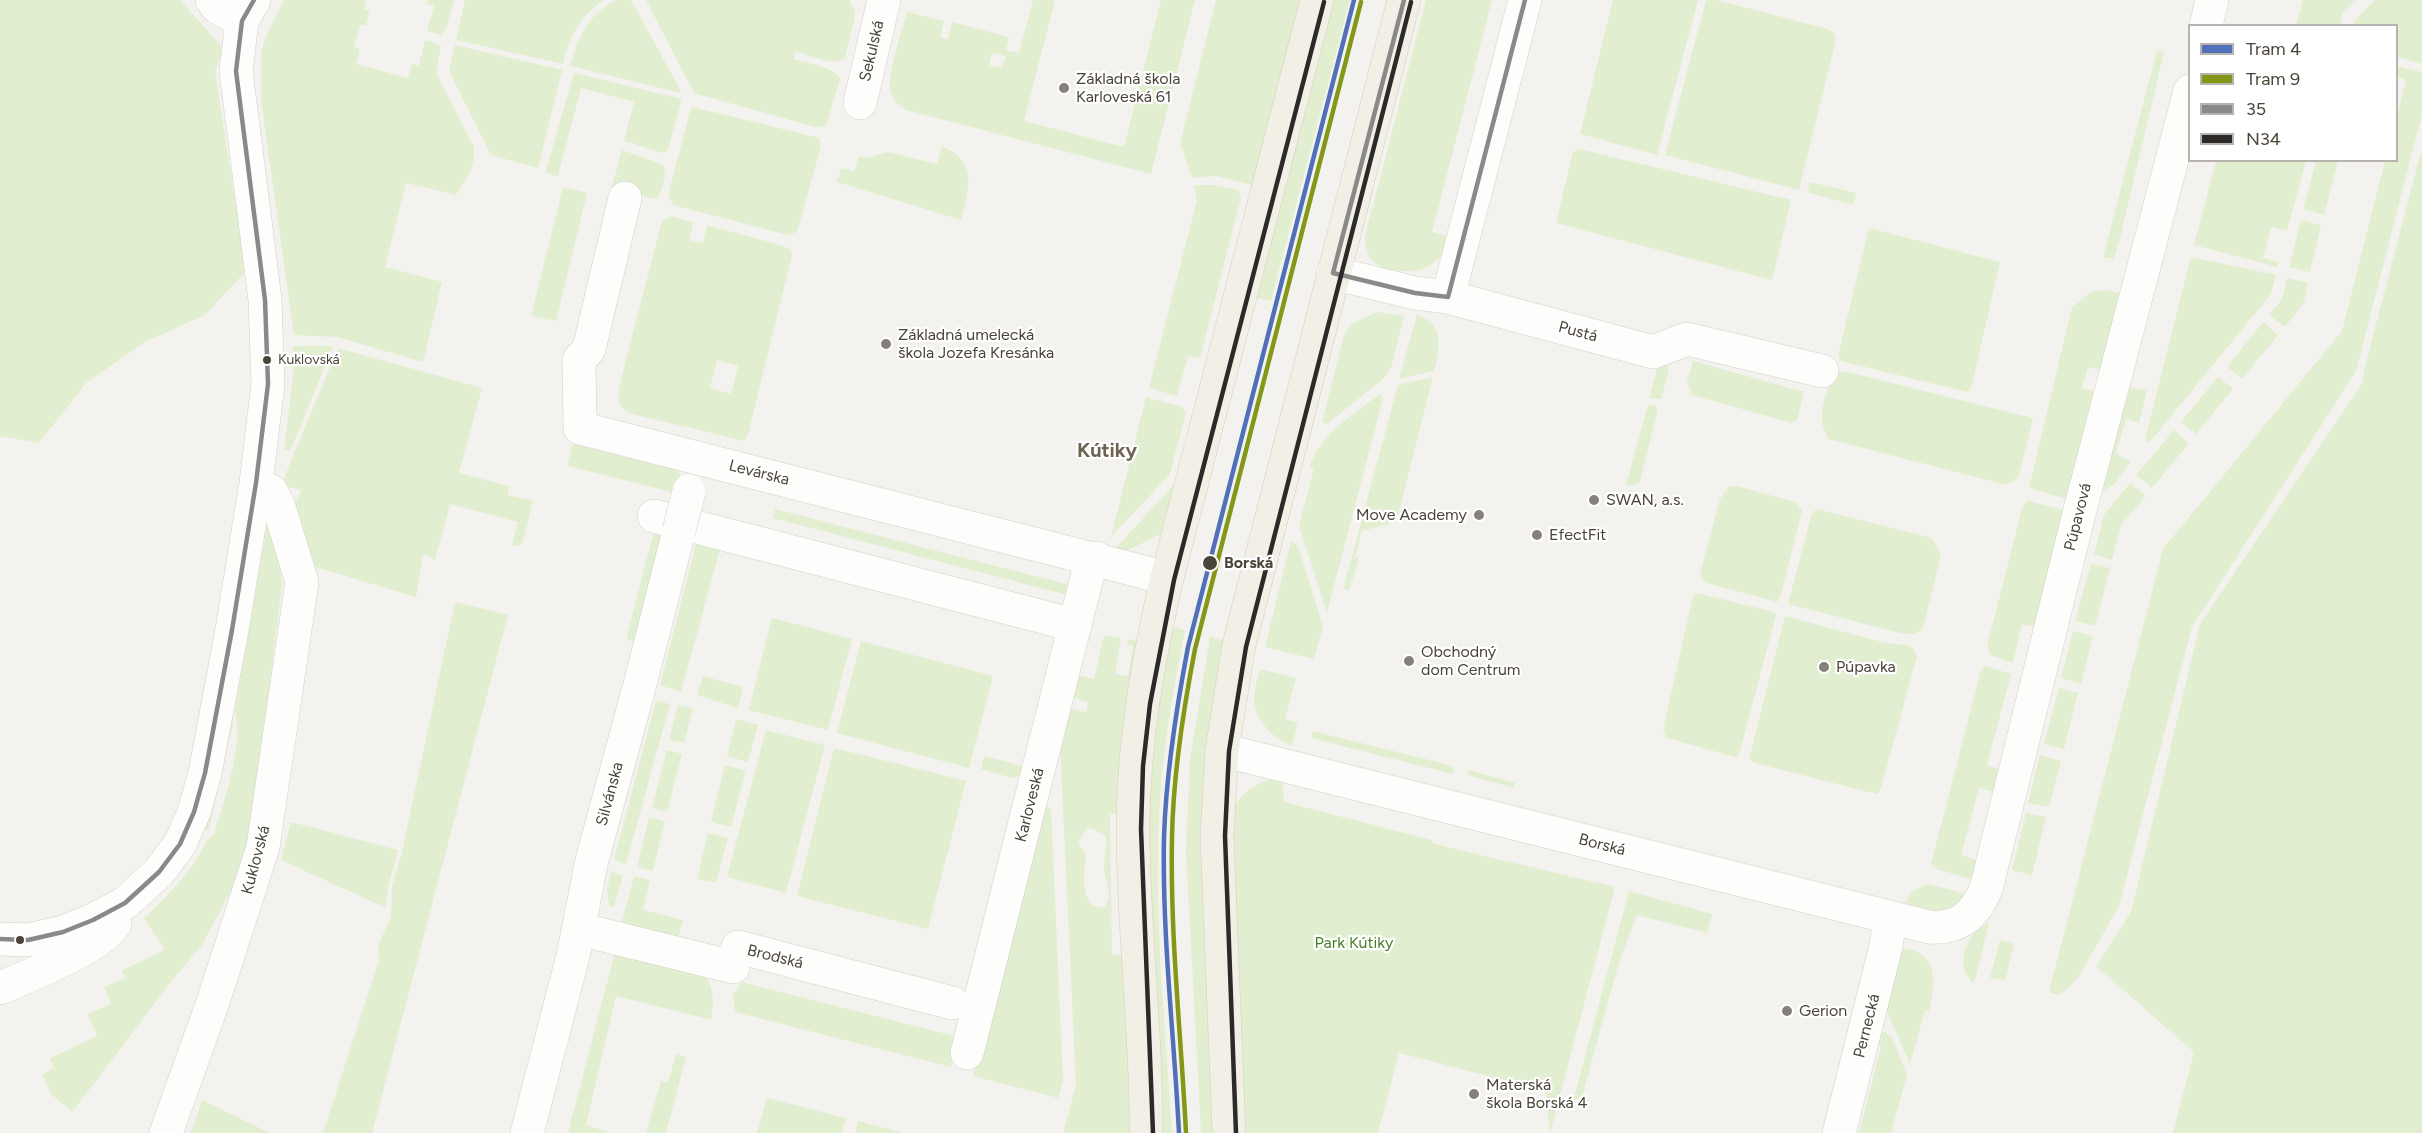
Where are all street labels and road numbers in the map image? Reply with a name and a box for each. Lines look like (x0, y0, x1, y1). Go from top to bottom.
street label: Sekulská (856, 19, 888, 83)
street label: Pustá (1556, 318, 1600, 346)
street label: Levárska (727, 456, 791, 490)
street label: Púpavová (2060, 481, 2096, 553)
street label: Silvánska (592, 760, 628, 828)
street label: Karloveská (1012, 766, 1048, 844)
street label: Kuklovská (238, 823, 274, 897)
street label: Borská (1577, 830, 1627, 860)
street label: Brodská (745, 941, 805, 973)
street label: Pernecká (1850, 992, 1884, 1060)

